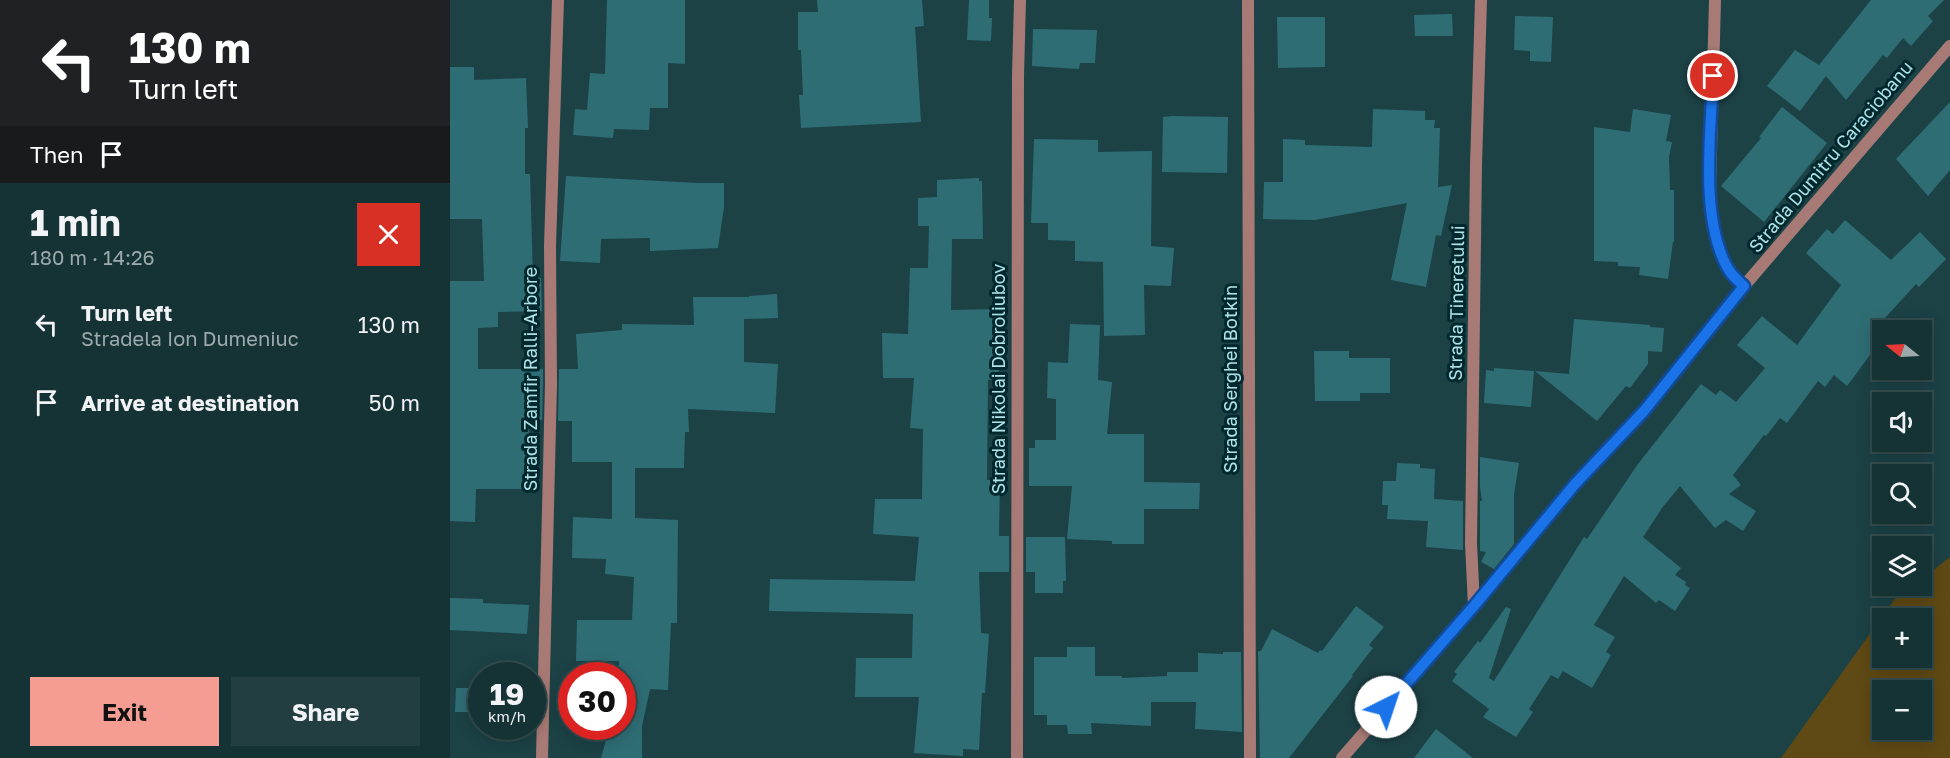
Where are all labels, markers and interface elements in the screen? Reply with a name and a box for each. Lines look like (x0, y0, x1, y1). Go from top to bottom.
text: 130 m (129, 22, 251, 72)
icon: left (30, 24, 108, 102)
pin (1687, 50, 1738, 101)
street label: Strada Dumitru Caraciobanu (1744, 56, 1917, 257)
icon: arrive (1696, 59, 1729, 92)
text: Turn left (129, 73, 238, 105)
icon: arrive (95, 138, 128, 171)
text: Then (30, 141, 83, 168)
text: 1 min (30, 201, 121, 244)
button: close (357, 203, 420, 266)
street label: Strada Tineretului (1444, 225, 1468, 381)
text: 180 m · 14:26 (30, 245, 155, 269)
street label: Strada Nikolai Dobroliubov (987, 264, 1009, 494)
street label: Strada Zamfir Ralli-Arbore (519, 267, 541, 491)
street label: Strada Serghei Botkin (1219, 285, 1241, 473)
text: Turn left (81, 299, 172, 326)
icon: left (30, 308, 63, 341)
text: 130 m (358, 311, 420, 338)
north arrow (1872, 320, 1932, 380)
map controls (1872, 320, 1932, 740)
text: Stradela Ion Dumeniuc (81, 326, 299, 350)
icon: arrive (30, 386, 63, 419)
text: Arrive at destination (81, 389, 299, 416)
text: 50 m (369, 389, 420, 416)
button: sound (1872, 392, 1932, 452)
button: search (1872, 464, 1932, 524)
button: layers (1872, 536, 1932, 596)
button: + (1872, 608, 1932, 668)
speed limit sign: 30 (558, 662, 636, 740)
position arrow (1354, 675, 1418, 739)
text: 19 (490, 676, 524, 712)
button: Exit (30, 677, 219, 746)
button: Share (231, 677, 420, 746)
button: − (1872, 680, 1932, 740)
text: km/h (488, 707, 526, 725)

